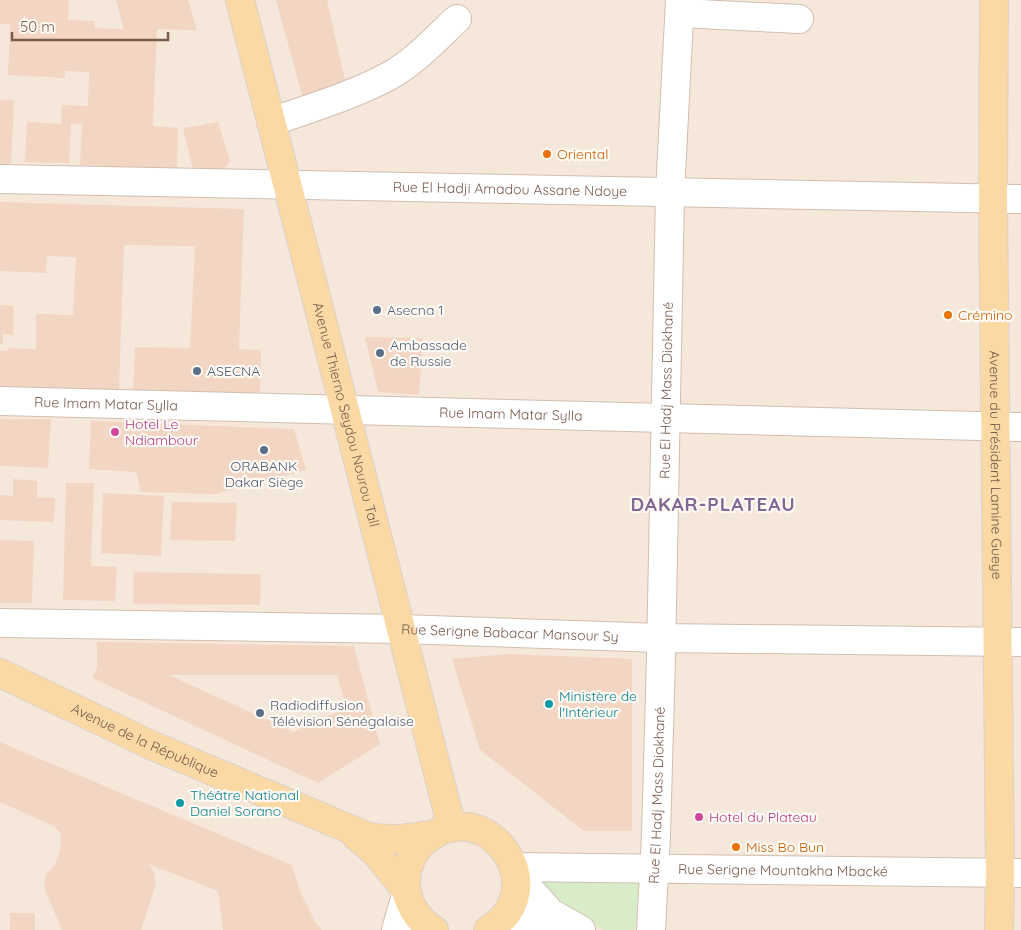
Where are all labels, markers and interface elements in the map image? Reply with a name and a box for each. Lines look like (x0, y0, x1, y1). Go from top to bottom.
scale bar (12, 10, 169, 42)
text: 50 m (20, 17, 55, 36)
place label: Oriental (557, 145, 609, 163)
marker: Oriental (541, 148, 553, 160)
street label: Rue El Hadji Amadou Assane Ndoye (393, 178, 627, 200)
street label: Avenue Thierno Seydou Nourou Tall (309, 300, 384, 529)
place label: Asecna 1 (387, 301, 443, 319)
street label: Rue El Hadj Mass Diokhané (655, 301, 677, 479)
marker: Asecna 1 (371, 304, 383, 316)
place label: Crémino (958, 306, 1012, 324)
marker: Crémino (942, 309, 954, 321)
place label: Ambassade de Russie (390, 336, 467, 370)
marker: Ambassade de Russie (374, 347, 386, 359)
street label: Avenue du Président Lamine Gueye (986, 350, 1006, 580)
place label: ASECNA (207, 362, 260, 380)
marker: ASECNA (191, 365, 203, 377)
street label: Rue Imam Matar Sylla (34, 393, 178, 415)
street label: Rue Imam Matar Sylla (439, 403, 583, 425)
place label: Hotel Le Ndiambour (125, 415, 199, 449)
marker: Hotel Le Ndiambour (109, 426, 121, 438)
marker: ORABANK Dakar Siège (258, 444, 270, 456)
place label: ORABANK Dakar Siège (225, 457, 303, 491)
district label: DAKAR-PLATEAU (630, 492, 796, 516)
street label: Rue Serigne Babacar Mansour Sy (401, 620, 619, 646)
place label: Ministère de l'Intérieur (559, 687, 637, 721)
place label: Radiodiffusion Télévision Sénégalaise (270, 696, 414, 730)
marker: Ministère de l'Intérieur (543, 698, 555, 710)
street label: Avenue de la République (68, 699, 222, 782)
street label: Rue El Hadj Mass Diokhané (644, 706, 669, 884)
marker: Radiodiffusion Télévision Sénégalaise (254, 707, 266, 719)
place label: Théâtre National Daniel Sorano (190, 786, 299, 820)
marker: Théâtre National Daniel Sorano (174, 797, 186, 809)
place label: Hotel du Plateau (709, 808, 817, 826)
marker: Hotel du Plateau (693, 811, 705, 823)
place label: Miss Bo Bun (746, 838, 824, 856)
marker: Miss Bo Bun (730, 841, 742, 853)
street label: Rue Serigne Mountakha Mbacké (678, 860, 888, 880)

